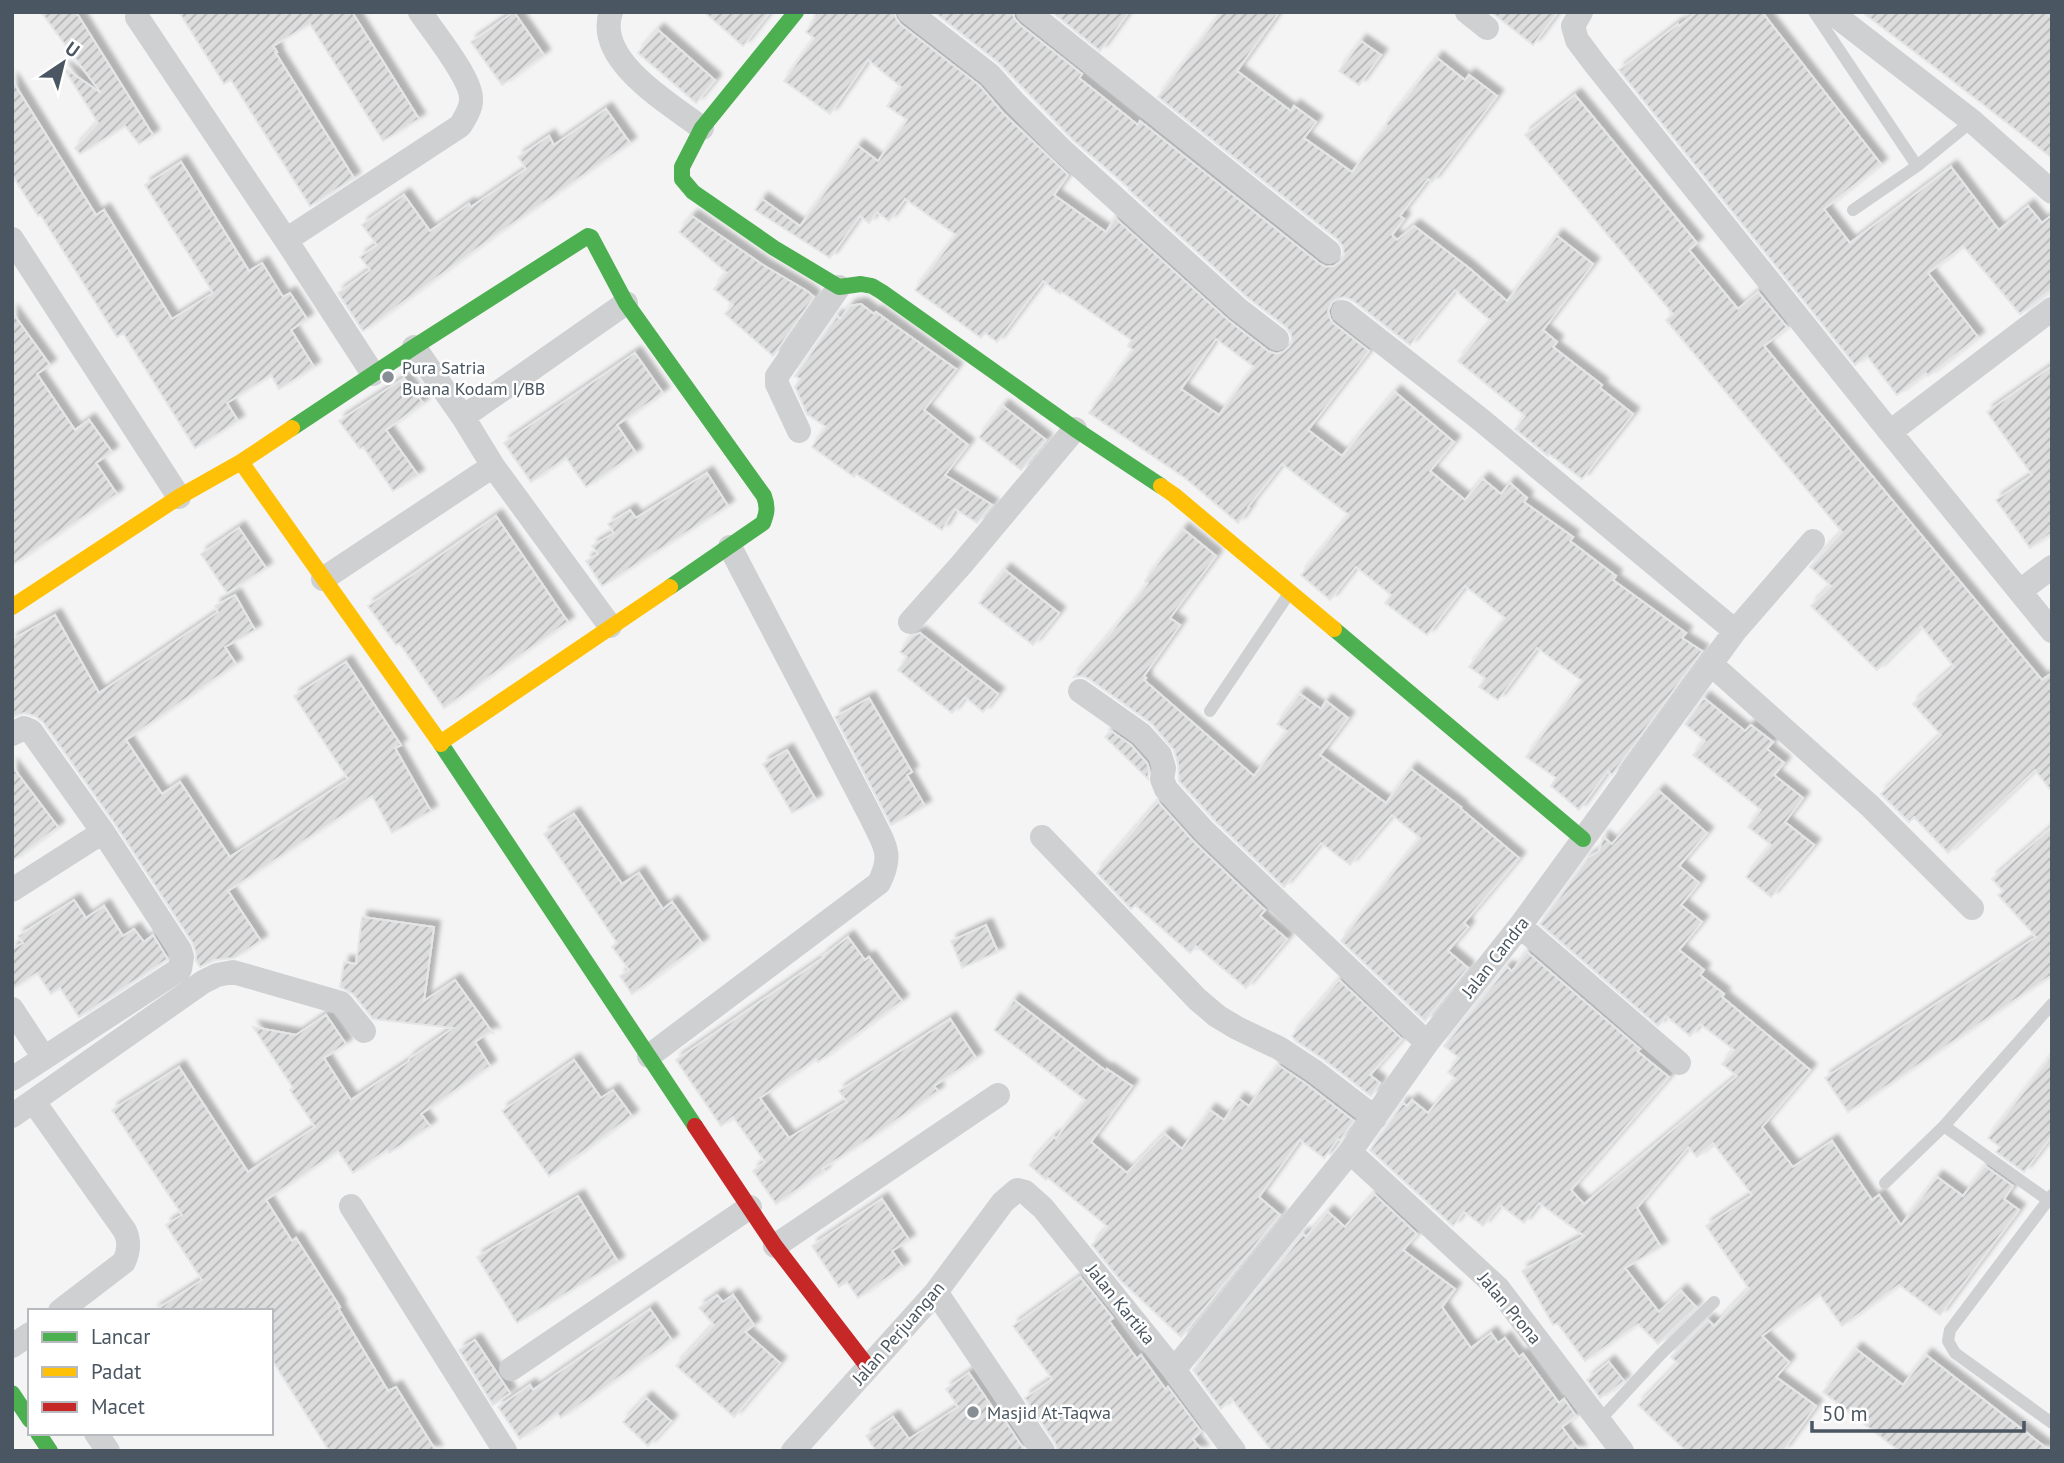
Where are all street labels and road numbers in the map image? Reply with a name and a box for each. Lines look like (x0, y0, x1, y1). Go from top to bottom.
street label: Jalan Candra (1456, 912, 1534, 1003)
street label: Jalan Kartika (1081, 1258, 1161, 1349)
street label: Jalan Prona (1473, 1267, 1547, 1349)
street label: Jalan Perjuangan (846, 1277, 949, 1390)

